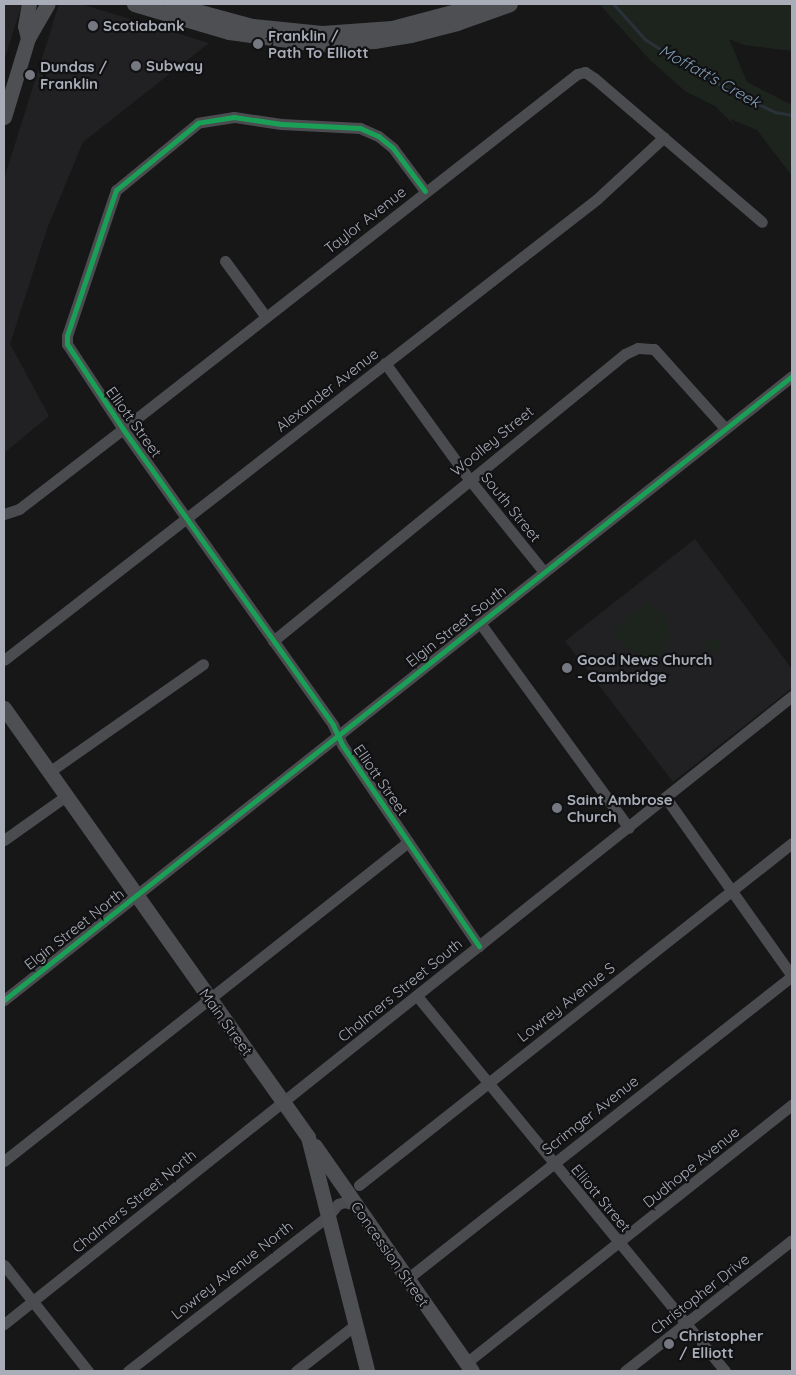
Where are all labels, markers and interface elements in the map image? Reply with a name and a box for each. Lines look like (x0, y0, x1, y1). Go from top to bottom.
place label: Scotiabank (103, 17, 185, 35)
marker: Scotiabank (87, 20, 99, 32)
place label: Franklin / Path To Elliott (268, 26, 369, 61)
marker: Franklin / Path To Elliott (252, 38, 264, 50)
water label: Moffatt's Creek (656, 40, 764, 112)
place label: Dundas / Franklin (40, 57, 107, 92)
place label: Subway (146, 57, 203, 75)
marker: Subway (130, 60, 142, 72)
marker: Dundas / Franklin (24, 69, 36, 81)
street label: Taylor Avenue (321, 183, 409, 257)
street label: Alexander Avenue (272, 344, 382, 436)
street label: Elliott Street (102, 383, 166, 461)
street label: Woolley Street (447, 402, 537, 480)
street label: South Street (477, 468, 545, 546)
street label: Elgin Street South (402, 581, 510, 671)
place label: Good News Church - Cambridge (577, 650, 712, 685)
marker: Good News Church - Cambridge (561, 662, 573, 674)
street label: Elliott Street (350, 741, 412, 819)
place label: Saint Ambrose Church (567, 790, 673, 825)
marker: Saint Ambrose Church (551, 802, 563, 814)
street label: Elgin Street North (21, 884, 127, 974)
street label: Chalmers Street South (334, 934, 466, 1046)
street label: Lowrey Avenue S (514, 958, 618, 1046)
street label: Main Street (196, 985, 256, 1059)
street label: Scrimger Avenue (538, 1072, 642, 1158)
street label: Dudhope Avenue (639, 1123, 743, 1211)
street label: Chalmers Street North (68, 1145, 200, 1257)
street label: Elliott Street (567, 1160, 635, 1236)
street label: Concession Street (347, 1198, 433, 1310)
street label: Lowrey Avenue North (168, 1217, 296, 1323)
street label: Christopher Drive (647, 1250, 753, 1338)
place label: Christopher / Elliott (679, 1326, 763, 1361)
marker: Christopher / Elliott (663, 1338, 675, 1350)

